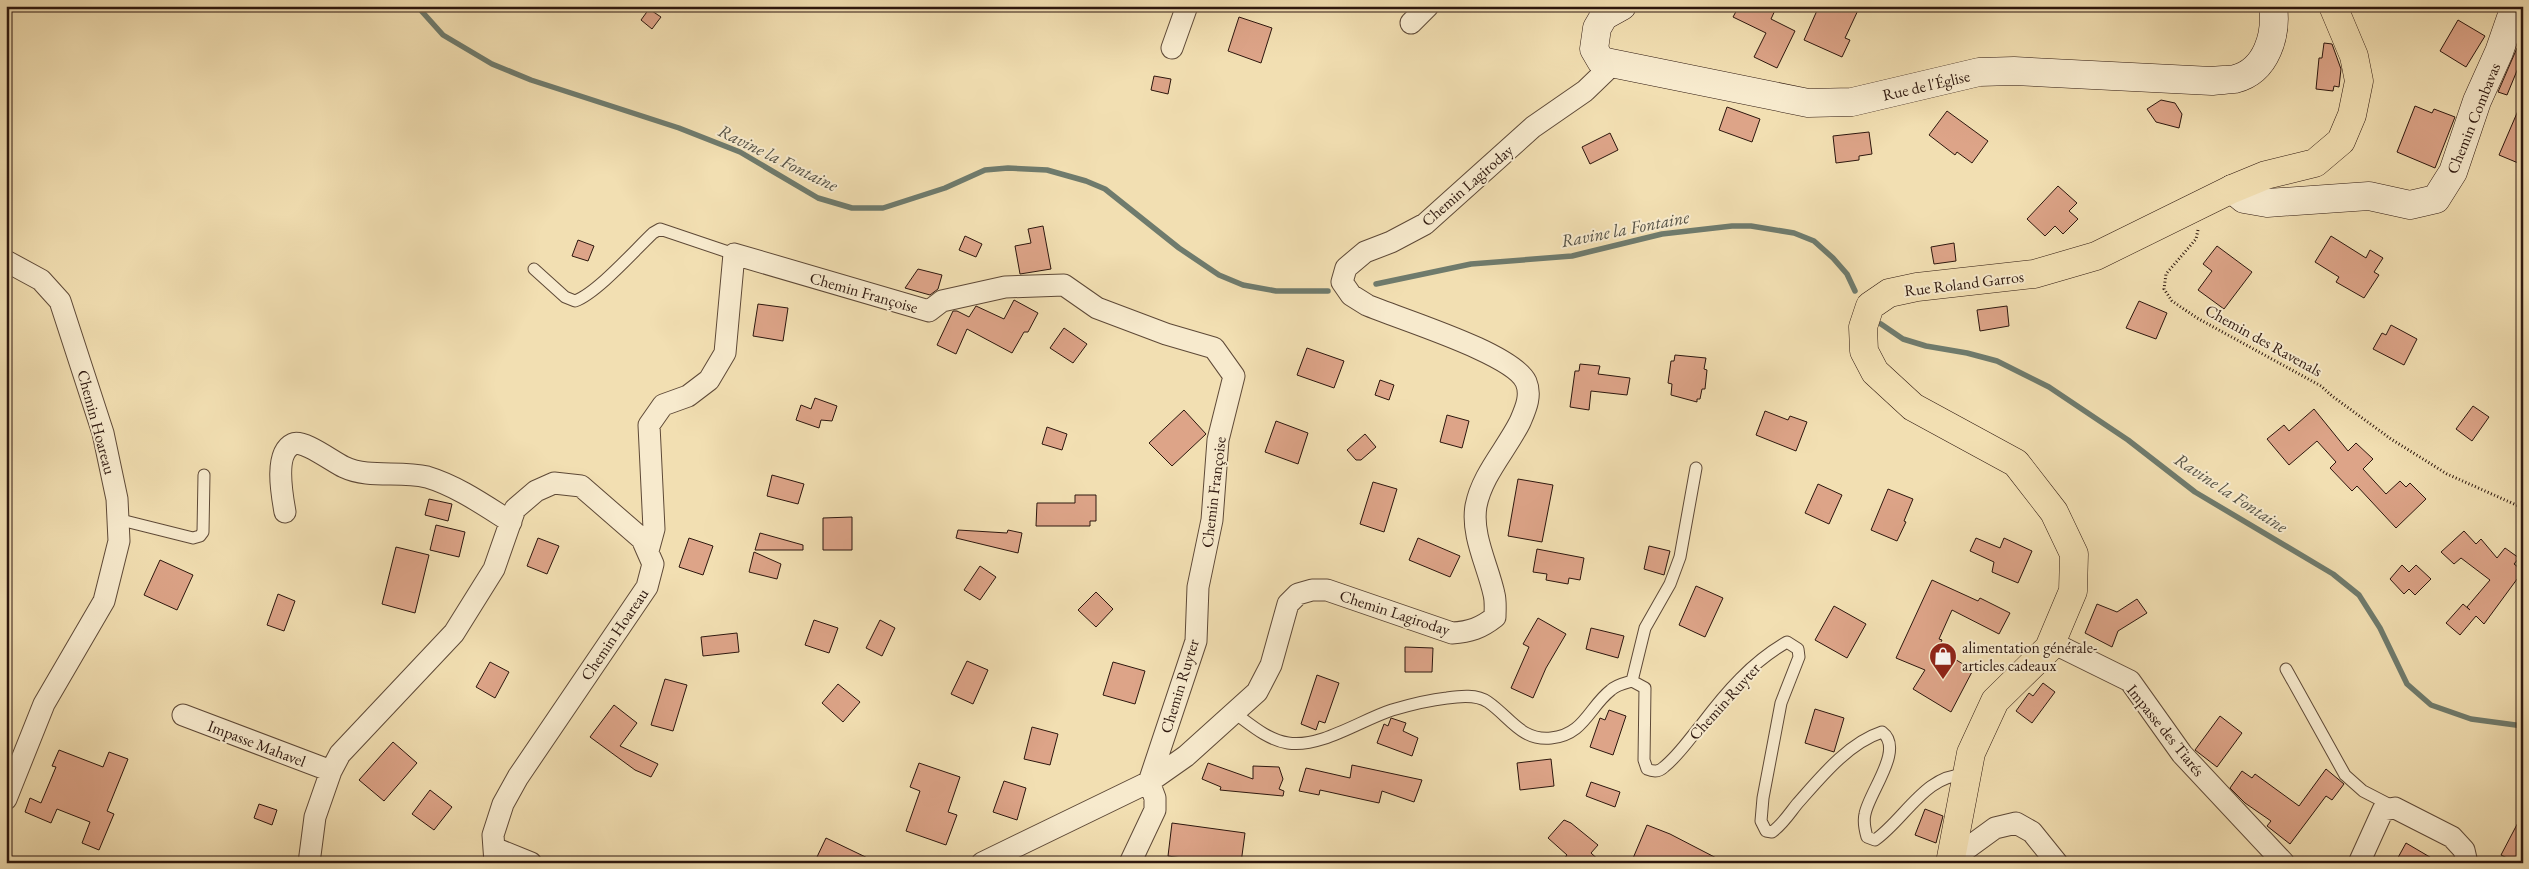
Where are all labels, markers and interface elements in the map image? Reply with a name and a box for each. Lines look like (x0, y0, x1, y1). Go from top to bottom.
street label: Chemin Combavas (2442, 60, 2505, 177)
street label: Rue de l'Église (1880, 65, 1972, 106)
water label: Ravine la Fontaine (715, 119, 843, 197)
street label: Chemin Lagiroday (1417, 139, 1518, 231)
water label: Ravine la Fontaine (1559, 205, 1692, 252)
street label: Rue Roland Garros (1903, 266, 2025, 301)
street label: Chemin Françoise (807, 267, 920, 318)
street label: Chemin des Ravenals (2201, 300, 2326, 381)
street label: Chemin Hoareau (73, 368, 121, 477)
street label: Chemin Françoise (1196, 435, 1231, 549)
water label: Ravine la Fontaine (2170, 447, 2293, 538)
street label: Chemin Hoareau (576, 584, 653, 685)
street label: Chemin Lagiroday (1337, 585, 1454, 641)
street label: Chemin Ruyter (1155, 636, 1204, 736)
place label: alimentation générale- articles cadeaux (1962, 637, 2097, 676)
shop icon: alimentation générale- articles cadeaux (1928, 641, 1958, 680)
street label: Chemin Ruyter (1684, 658, 1765, 745)
street label: Impasse des Tiarés (2122, 680, 2209, 781)
street label: Impasse Mahavel (205, 715, 309, 772)

